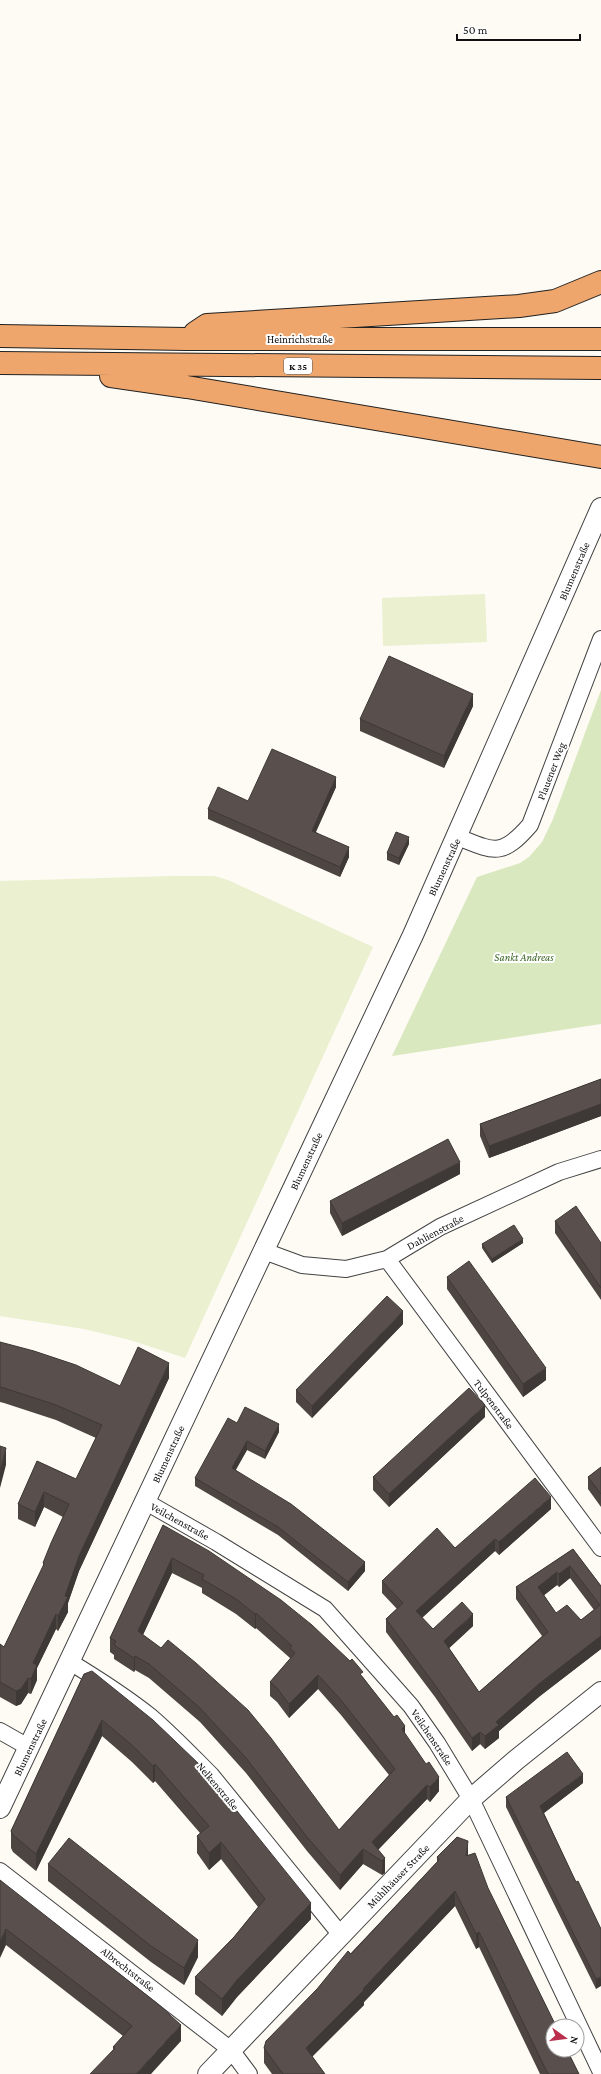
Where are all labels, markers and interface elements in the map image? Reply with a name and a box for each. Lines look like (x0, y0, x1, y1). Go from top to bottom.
scale bar (457, 16, 580, 42)
text: 50 m (463, 23, 488, 37)
street label: Heinrichstraße (267, 333, 333, 345)
road number: K 35 (284, 358, 312, 374)
street label: Blumenstraße (556, 540, 592, 602)
street label: Plauener Weg (535, 740, 569, 802)
street label: Blumenstraße (425, 836, 463, 898)
park label: Sankt Andreas (494, 951, 554, 963)
street label: Blumenstraße (287, 1130, 325, 1192)
street label: Dahlienstraße (405, 1212, 466, 1252)
street label: Tulpenstraße (471, 1377, 517, 1432)
street label: Blumenstraße (149, 1423, 187, 1485)
street label: Veilchenstraße (149, 1500, 212, 1542)
street label: Veilchenstraße (409, 1707, 455, 1768)
street label: Blumenstraße (11, 1716, 49, 1778)
street label: Nelkenstraße (195, 1760, 242, 1812)
street label: Mühlhäuser Straße (364, 1841, 432, 1910)
street label: Albrechtstraße (99, 1944, 157, 1994)
north arrow (545, 2018, 585, 2058)
text: N (568, 2035, 581, 2046)

